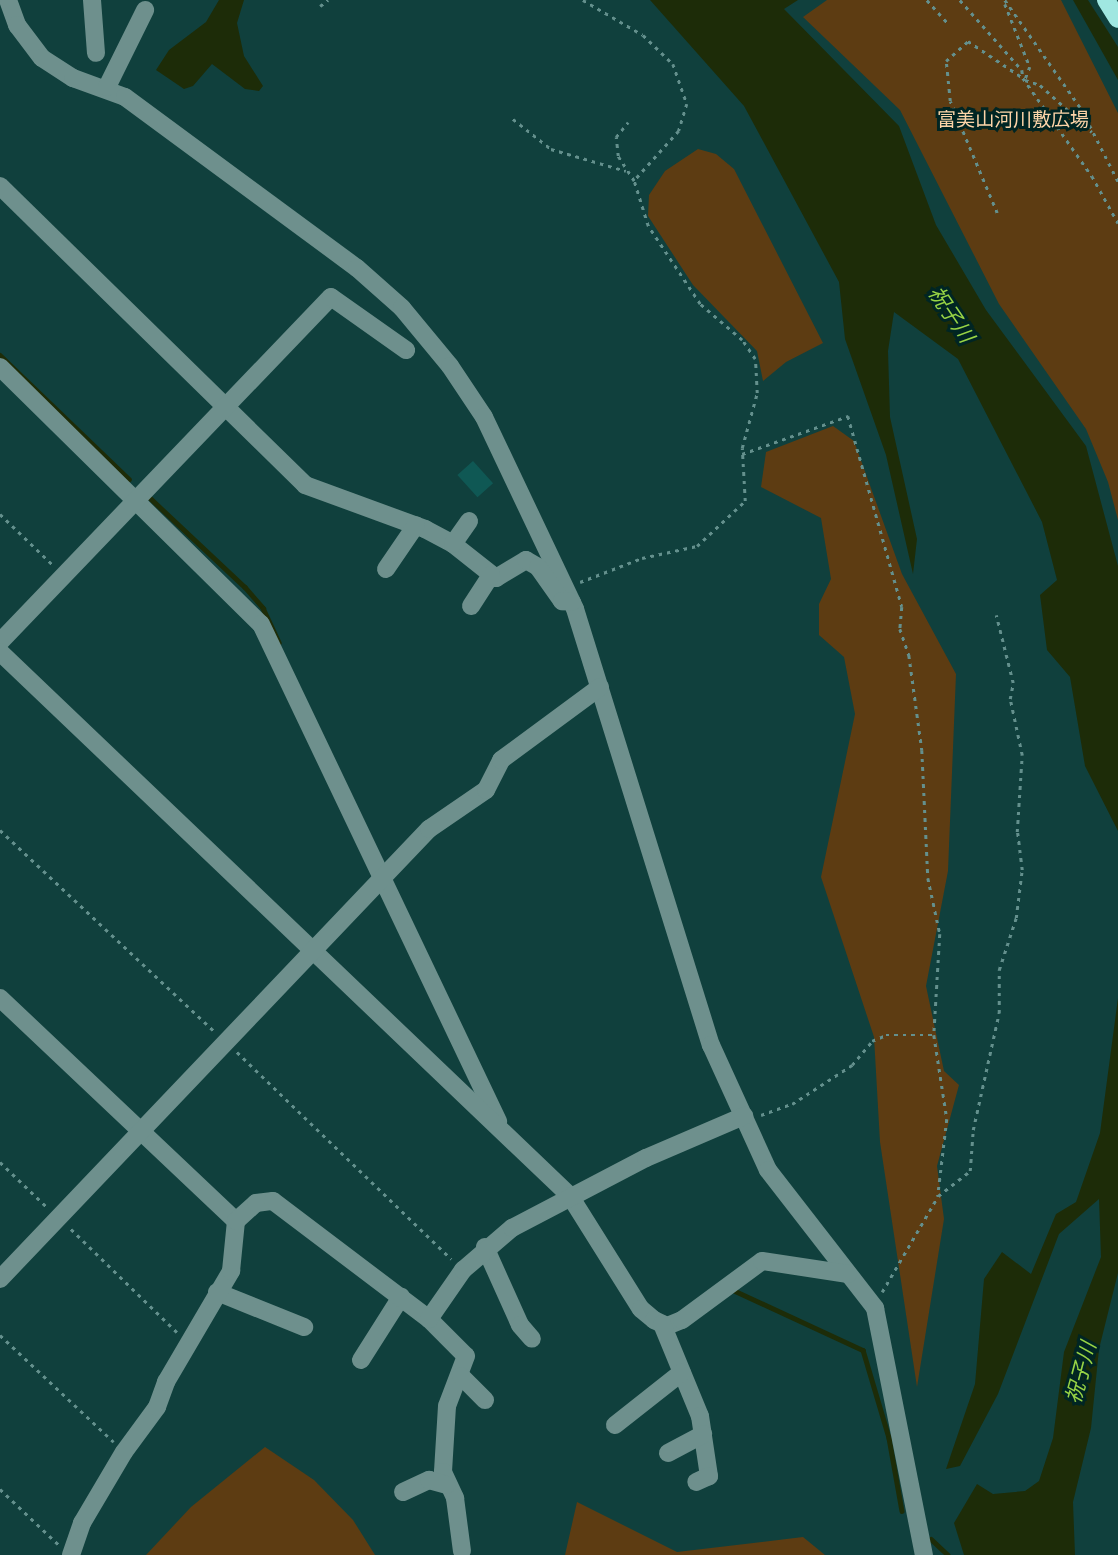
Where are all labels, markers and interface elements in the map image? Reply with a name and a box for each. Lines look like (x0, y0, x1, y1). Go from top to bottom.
park label: 富美山河川敷広場 (937, 110, 1089, 132)
water label: 祝子川 (922, 282, 978, 348)
water label: 祝子川 (1062, 1339, 1102, 1407)

